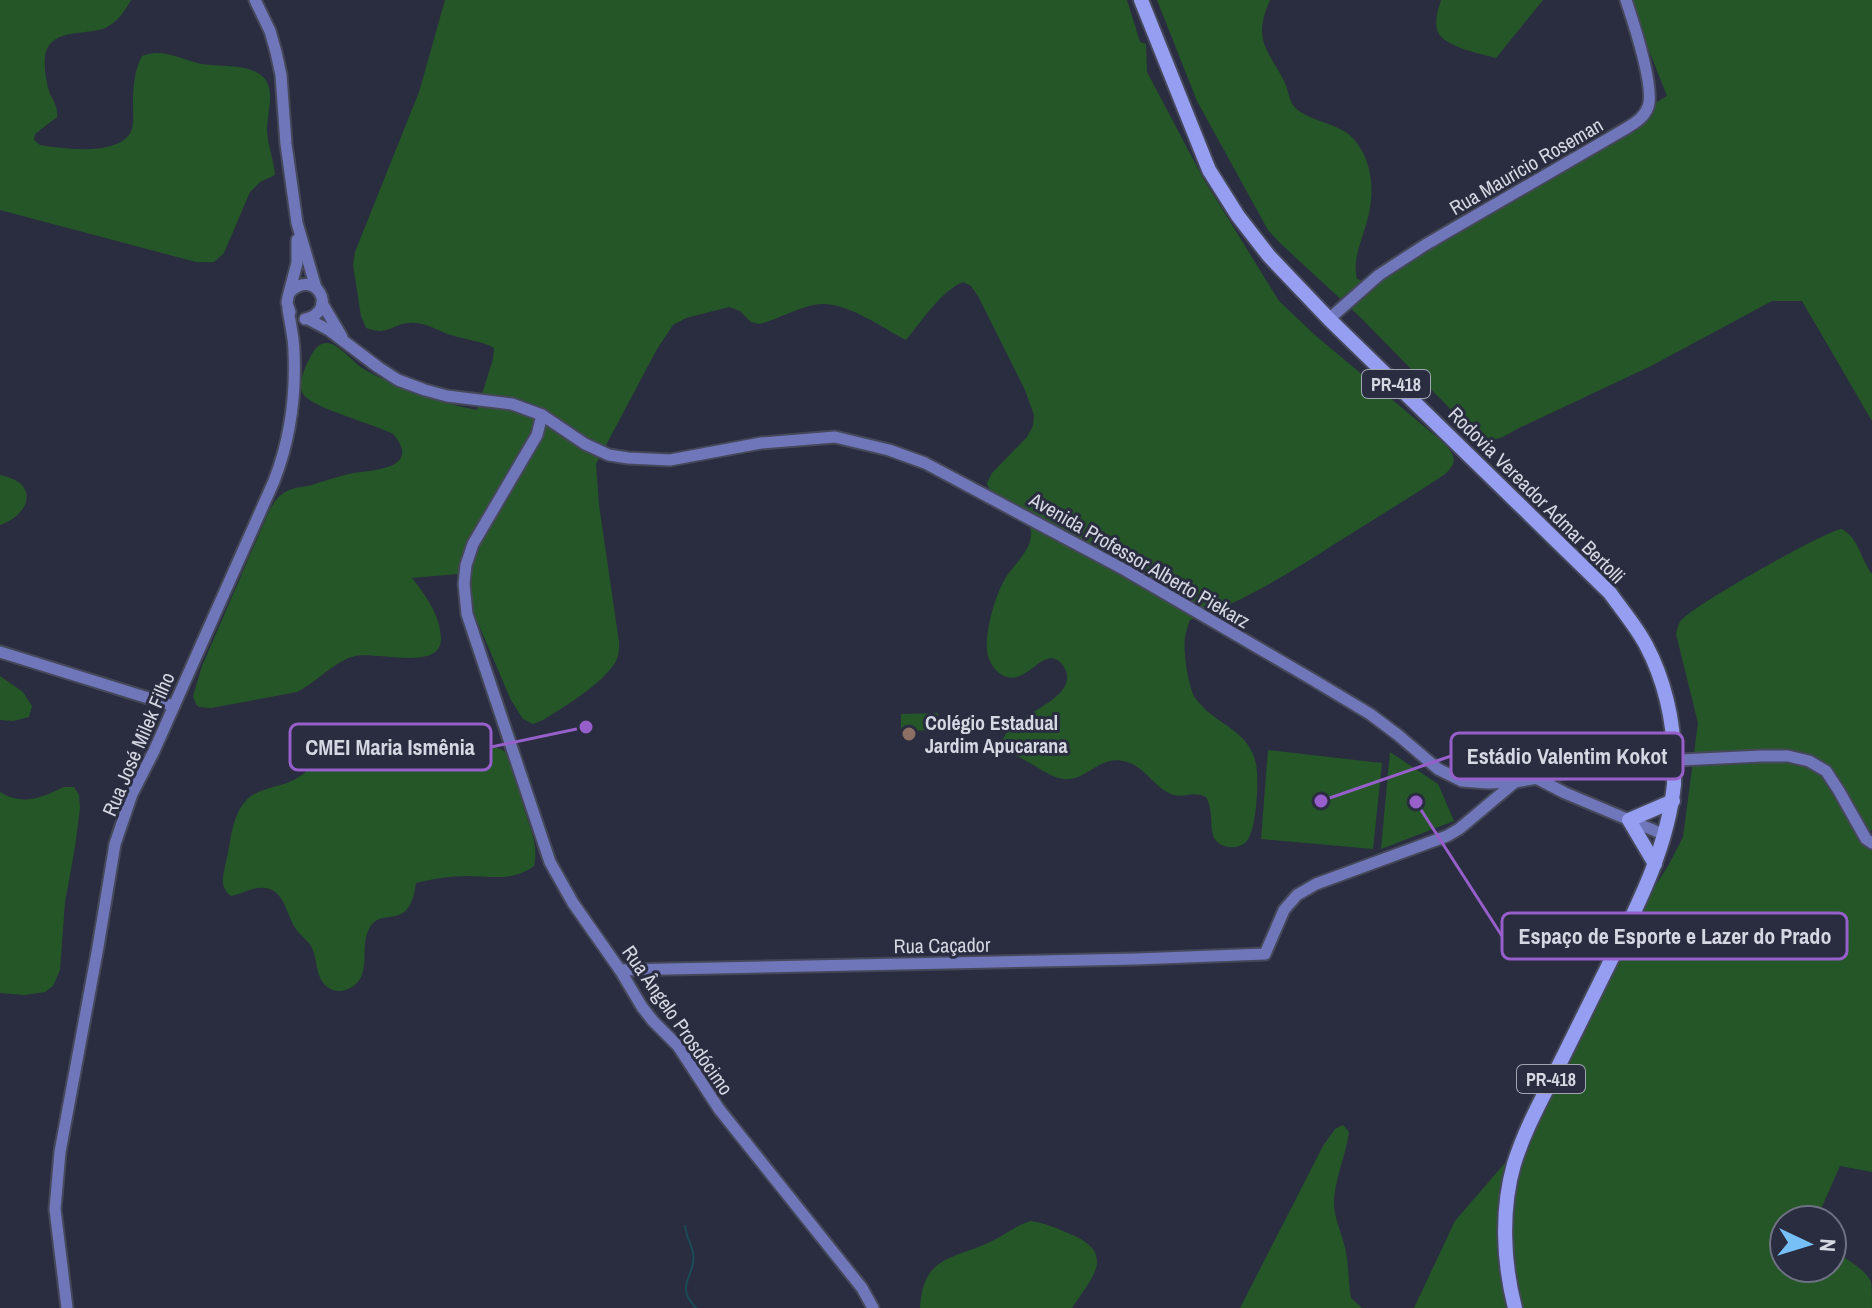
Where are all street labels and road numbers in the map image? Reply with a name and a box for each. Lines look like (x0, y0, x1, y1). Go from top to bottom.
street label: Rua Mauricio Roseman (1444, 111, 1608, 221)
road number: PR-418 (1362, 370, 1430, 398)
street label: Rodovia Vereador Admar Bertolli (1443, 401, 1631, 589)
street label: Avenida Professor Alberto Piekarz (1024, 485, 1255, 634)
street label: Rua José Milek Filho (95, 668, 181, 820)
street label: Rua Caçador (893, 931, 991, 959)
street label: Rua Ângelo Prosdócimo (616, 940, 740, 1100)
road number: PR-418 (1517, 1065, 1585, 1093)

